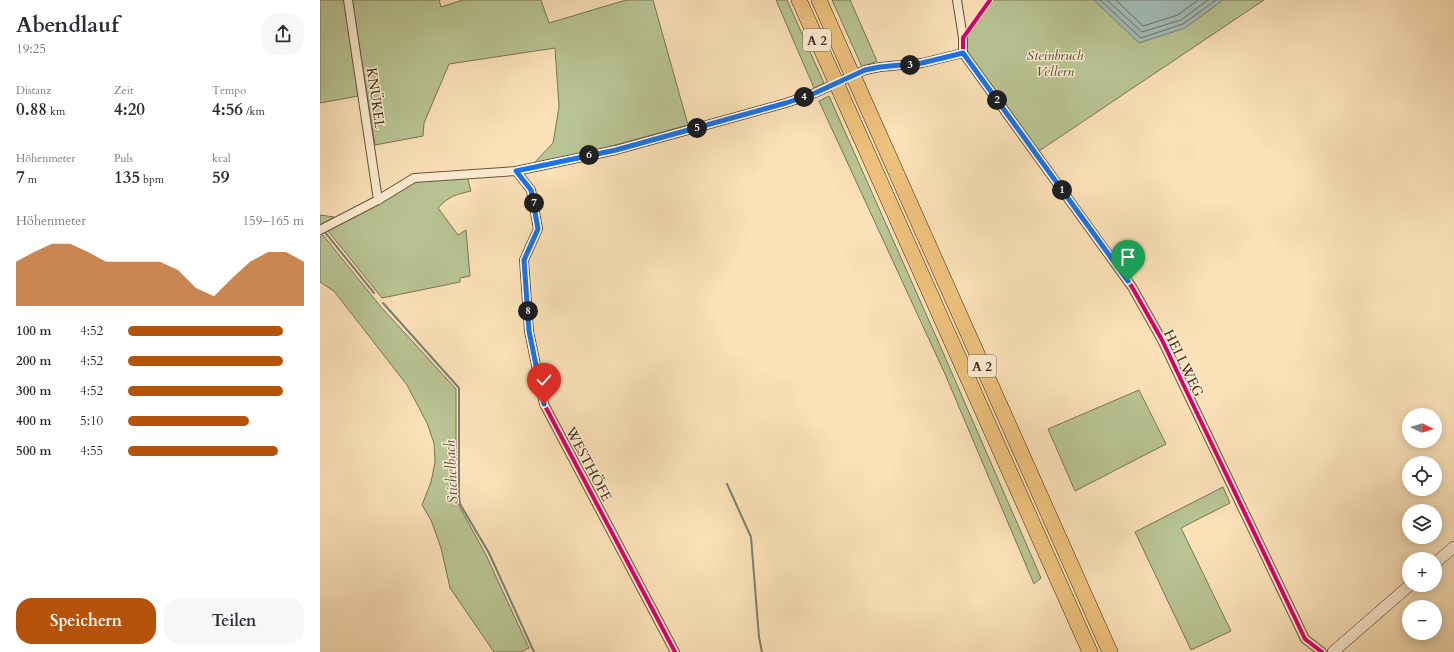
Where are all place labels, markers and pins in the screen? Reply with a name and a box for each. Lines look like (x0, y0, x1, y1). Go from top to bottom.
pin: 3 (900, 55, 920, 75)
pin: 4 (794, 87, 814, 107)
pin: 2 (987, 90, 1007, 110)
pin: 5 (687, 118, 707, 138)
pin: 6 (579, 145, 599, 165)
pin: 1 (1052, 180, 1072, 200)
pin: 7 (524, 193, 544, 213)
pin (1111, 240, 1145, 281)
pin: 8 (518, 301, 538, 321)
pin (527, 363, 561, 404)

